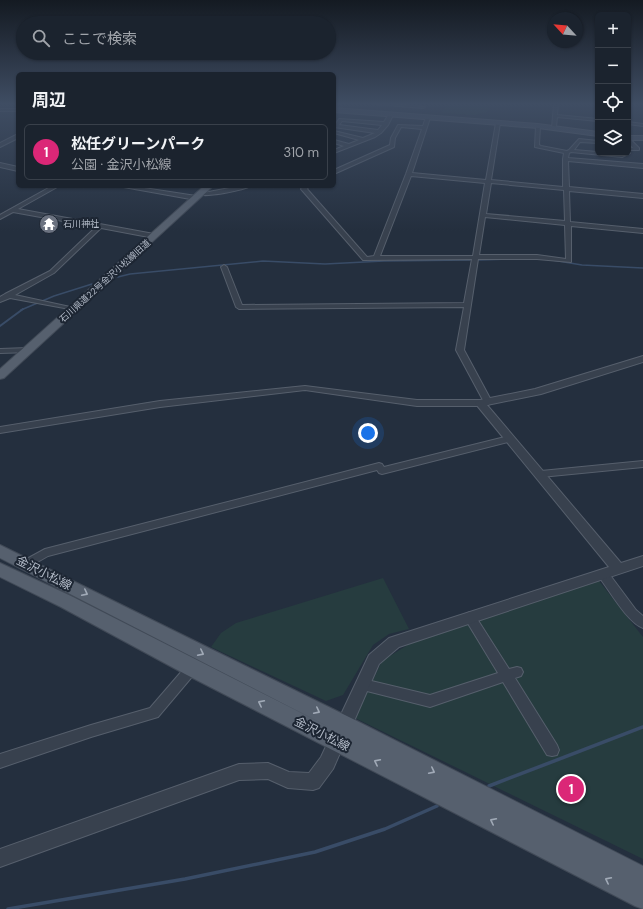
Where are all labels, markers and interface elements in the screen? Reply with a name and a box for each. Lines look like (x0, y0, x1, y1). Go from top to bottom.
north arrow (547, 12, 583, 48)
map controls (595, 12, 631, 156)
button: + (595, 12, 631, 48)
search box (16, 16, 336, 60)
icon: search (30, 27, 52, 49)
text: ここで検索 (62, 29, 137, 49)
button: − (595, 48, 631, 84)
button: locate (595, 84, 631, 120)
text: 周辺 (32, 89, 66, 111)
button: layers (595, 120, 631, 156)
text: 松任グリーンパーク (71, 134, 205, 154)
text: 1 (44, 144, 48, 161)
text: 310 m (284, 144, 319, 161)
text: 公園 · 金沢小松線 (71, 156, 172, 173)
temple icon: 石川神社 (38, 213, 60, 235)
place label: 石川神社 (63, 218, 99, 230)
street label: 石川県道22号金沢小松線旧道 (57, 237, 153, 325)
your location (358, 423, 378, 443)
street label: 金沢小松線 (14, 552, 74, 594)
one-way arrow (81, 589, 88, 596)
one-way arrow (196, 648, 204, 655)
one-way arrow (258, 700, 265, 708)
one-way arrow (313, 706, 320, 714)
street label: 金沢小松線 (292, 713, 352, 755)
one-way arrow (374, 759, 381, 766)
one-way arrow (428, 766, 435, 774)
pin: 1 (558, 774, 584, 804)
one-way arrow (489, 818, 497, 826)
one-way arrow (605, 878, 613, 885)

